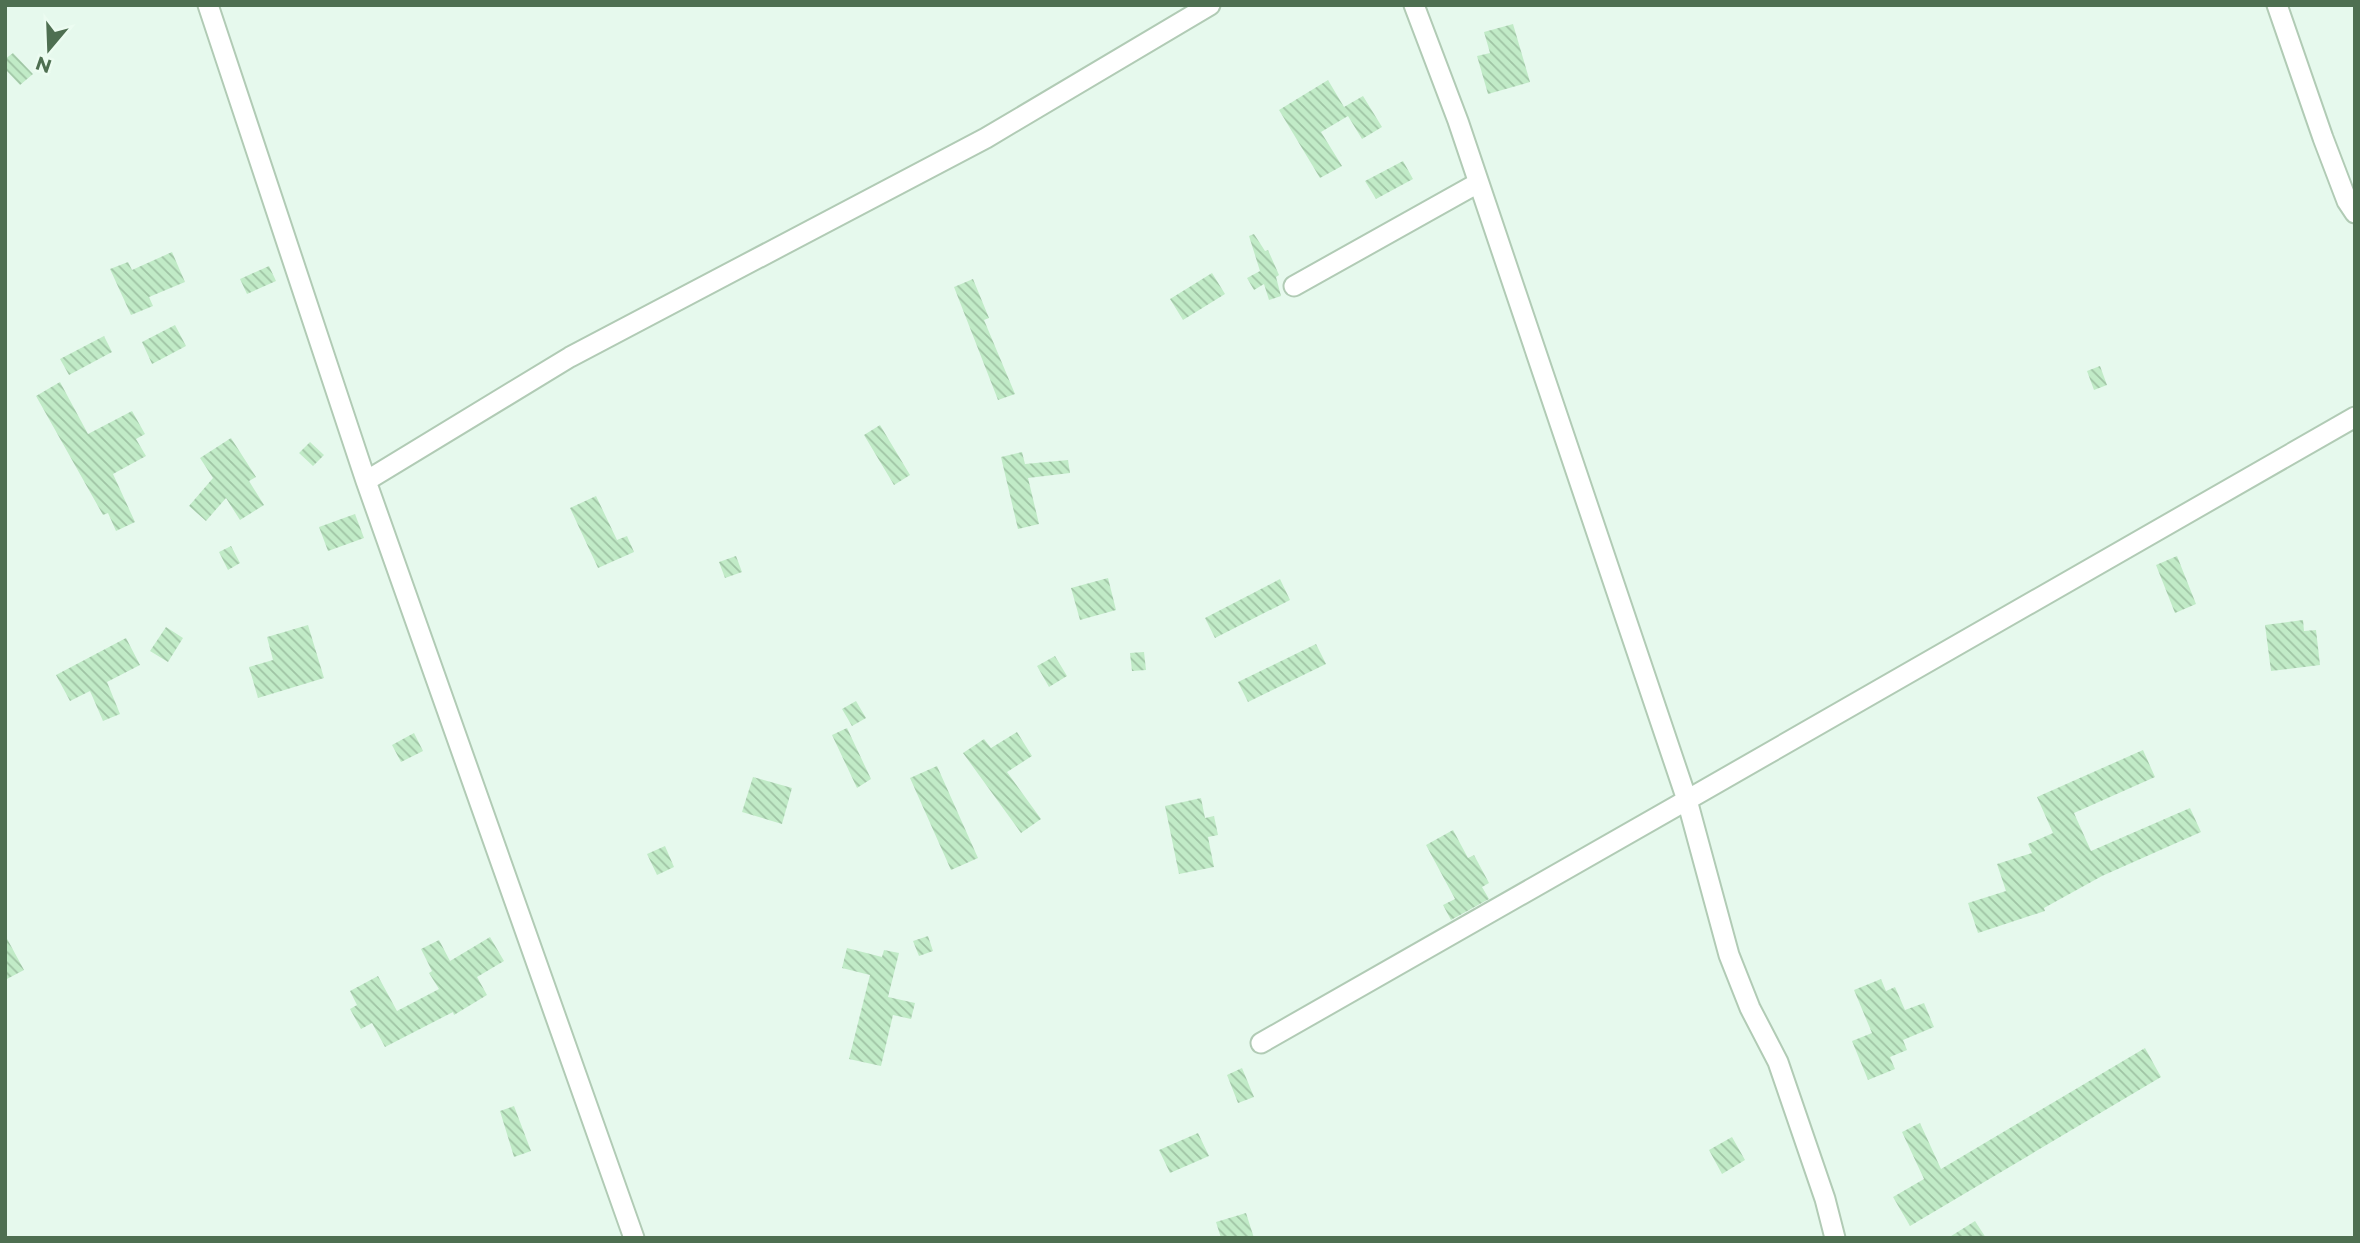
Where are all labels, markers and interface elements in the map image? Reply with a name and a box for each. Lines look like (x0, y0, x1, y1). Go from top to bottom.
north arrow (14, 14, 84, 84)
text: N (33, 51, 55, 78)

